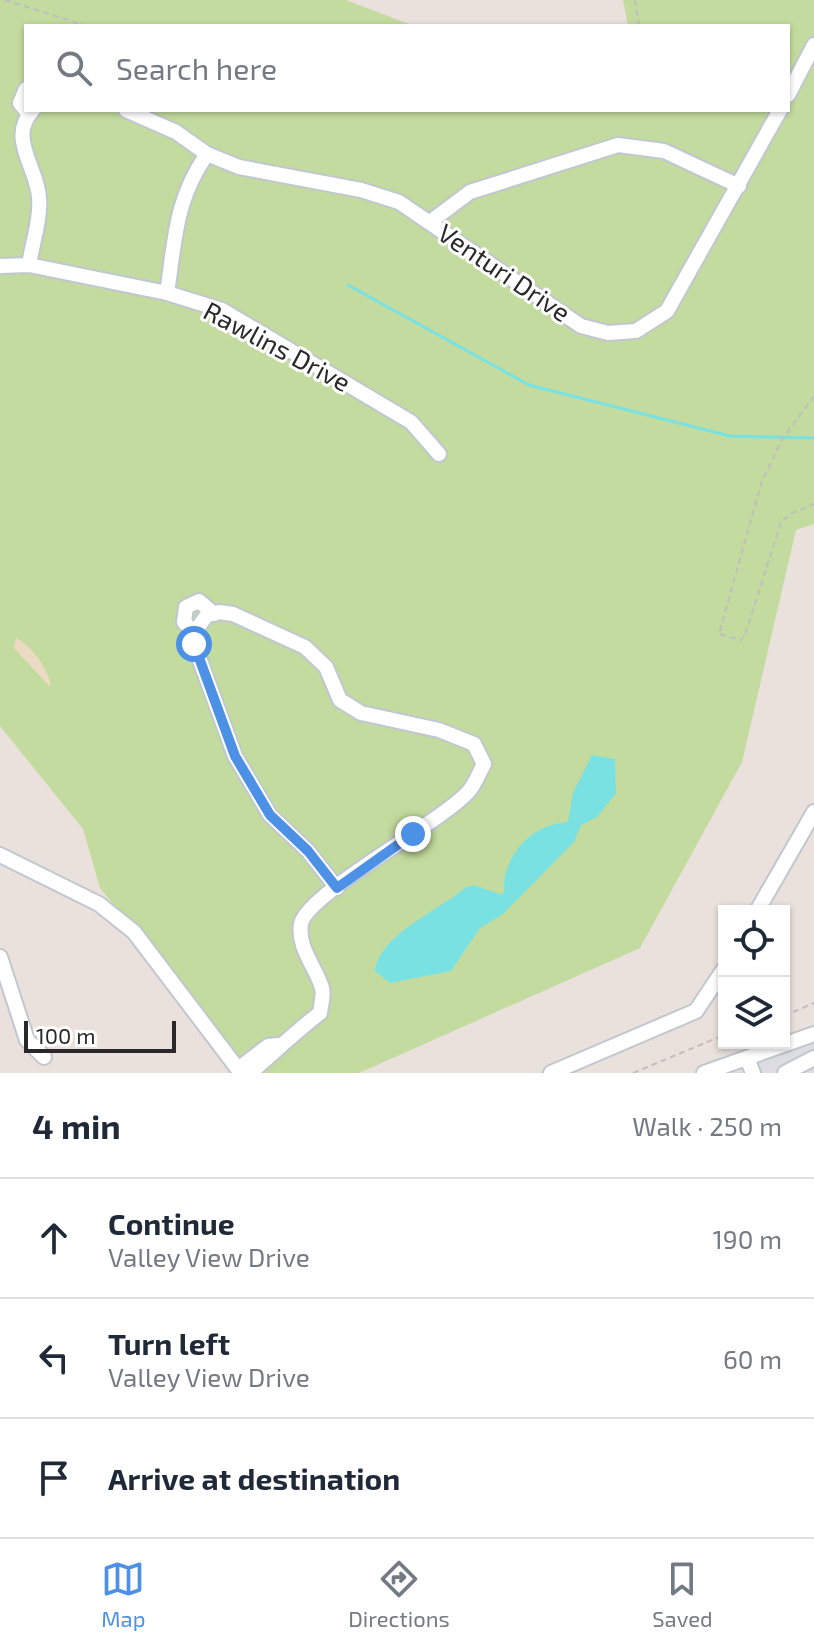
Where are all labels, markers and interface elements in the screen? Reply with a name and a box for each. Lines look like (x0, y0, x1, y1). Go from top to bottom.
search box (24, 24, 790, 112)
icon: search (52, 46, 96, 90)
text: Search here (116, 50, 277, 86)
street label: Venturi Drive (433, 216, 577, 327)
street label: Rawlins Drive (199, 294, 356, 397)
route start (176, 626, 212, 662)
route end (395, 816, 431, 852)
map controls (718, 905, 790, 1049)
button: locate (718, 905, 790, 977)
button: layers (718, 977, 790, 1049)
scale bar (24, 1017, 176, 1053)
text: 100 m (36, 1022, 95, 1048)
text: 4 min (32, 1105, 121, 1146)
text: Walk · 250 m (632, 1110, 782, 1141)
text: Continue (108, 1205, 235, 1241)
icon: ahead (32, 1216, 76, 1260)
text: 190 m (713, 1223, 782, 1254)
text: Valley View Drive (108, 1241, 310, 1272)
text: Turn left (108, 1325, 230, 1361)
icon: left (32, 1336, 76, 1380)
text: 60 m (723, 1343, 782, 1374)
text: Valley View Drive (108, 1361, 310, 1392)
icon: arrive (32, 1456, 76, 1500)
text: Arrive at destination (108, 1460, 400, 1496)
tab: Map (101, 1557, 145, 1631)
tab: Directions (348, 1557, 450, 1631)
tab: Saved (652, 1557, 713, 1631)

